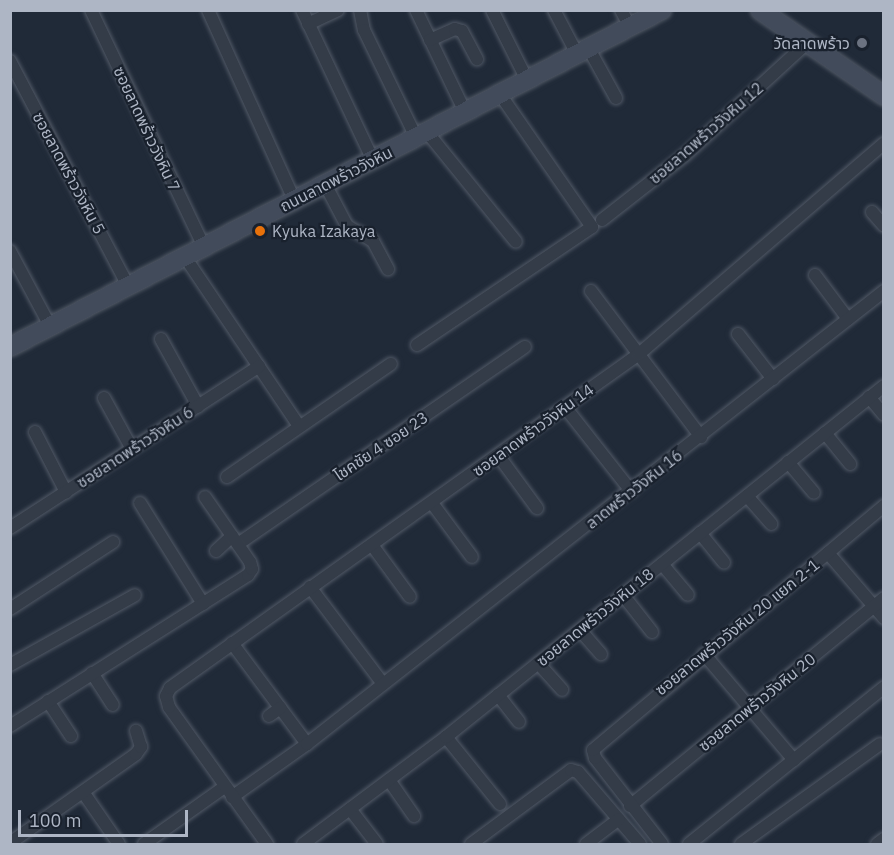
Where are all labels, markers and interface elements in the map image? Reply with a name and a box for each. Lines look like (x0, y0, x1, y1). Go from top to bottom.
place label: วัดลาดพร้าว (773, 33, 850, 53)
marker: วัดลาดพร้าว (855, 36, 869, 50)
street label: ซอยลาดพร้าววังหิน 7 (110, 64, 184, 194)
street label: ซอยลาดพร้าววังหิน 12 (645, 78, 767, 188)
street label: ซอยลาดพร้าววังหิน 5 (29, 109, 109, 237)
street label: ถนนลาดพร้าววังหิน (277, 142, 395, 216)
place label: Kyuka Izakaya (272, 221, 375, 241)
marker: Kyuka Izakaya (253, 224, 267, 238)
street label: ซอยลาดพร้าววังหิน 14 (469, 380, 597, 480)
street label: ซอยลาดพร้าววังหิน 6 (73, 402, 197, 492)
street label: โชคชัย 4 ซอย 23 (330, 407, 432, 485)
street label: ลาดพร้าววังหิน 16 (582, 445, 686, 533)
street label: ซอยลาดพร้าววังหิน 20 แยก 2-1 (651, 555, 823, 699)
street label: ซอยลาดพร้าววังหิน 18 (533, 564, 657, 670)
street label: ซอยลาดพร้าววังหิน 20 (695, 649, 819, 755)
scale bar (21, 798, 190, 836)
text: 100 m (29, 809, 81, 832)

